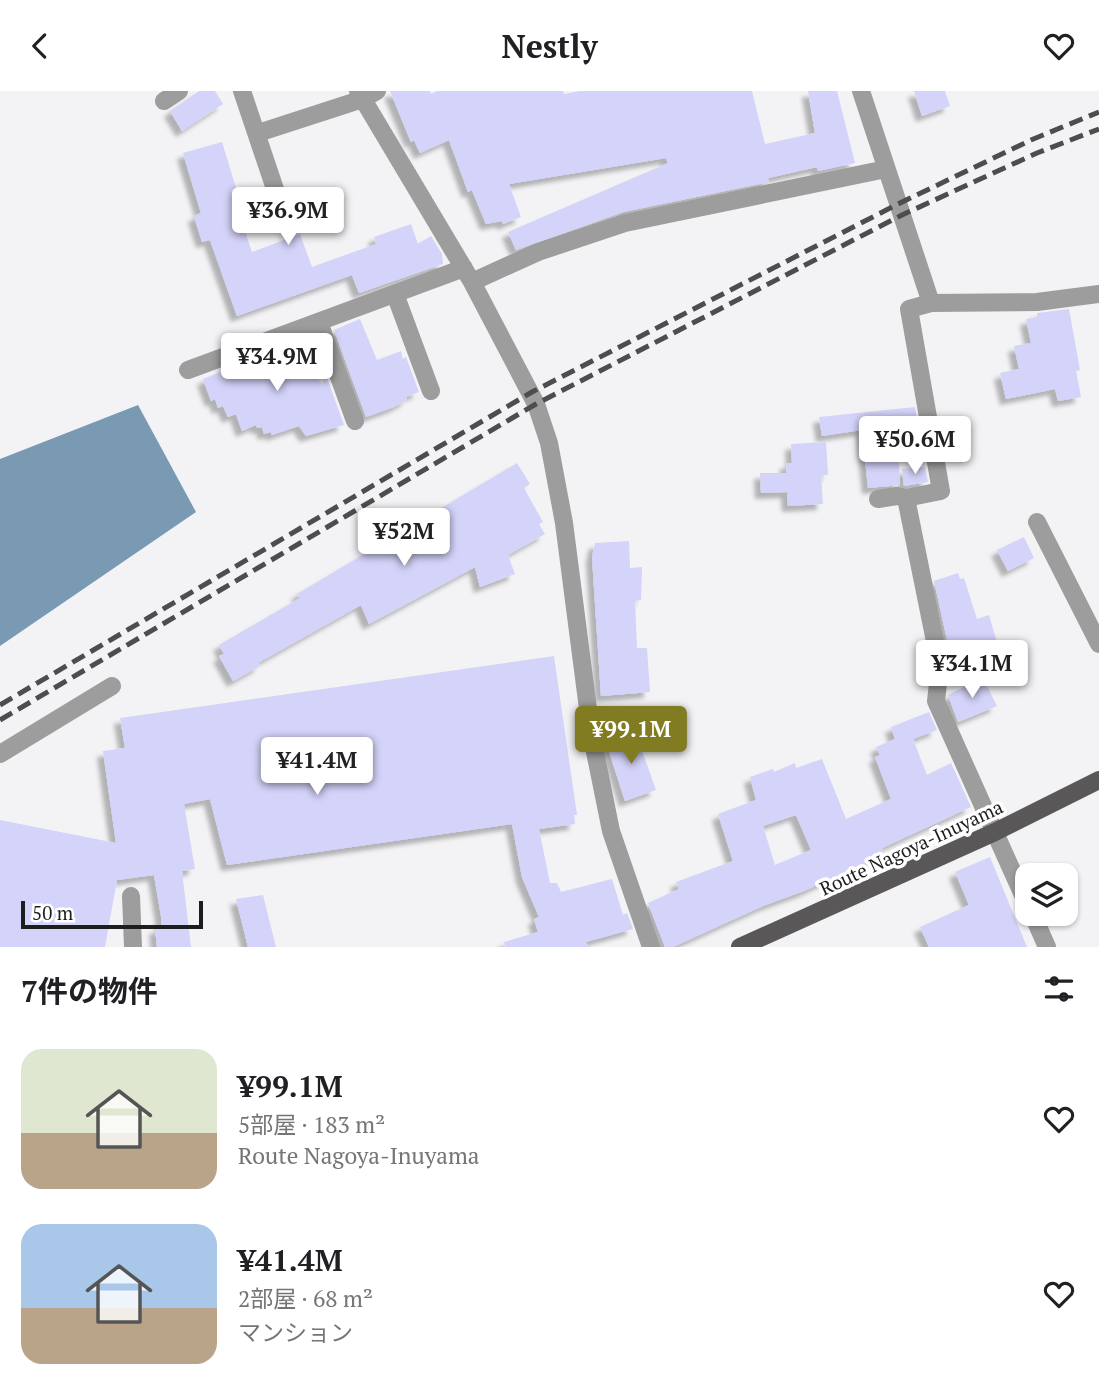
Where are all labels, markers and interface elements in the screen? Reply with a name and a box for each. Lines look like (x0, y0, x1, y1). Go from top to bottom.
text: Nestly (501, 25, 598, 67)
icon: back (21, 27, 59, 65)
icon: heart (1040, 27, 1078, 65)
pin: ¥36.9M (231, 187, 345, 247)
text: ¥36.9M (248, 194, 328, 225)
pin: ¥34.9M (220, 334, 334, 393)
text: ¥34.9M (237, 340, 317, 371)
pin: ¥50.6M (858, 417, 972, 476)
text: ¥50.6M (875, 423, 955, 454)
pin: ¥52M (363, 509, 445, 568)
text: ¥52M (374, 515, 434, 546)
pin: ¥34.1M (915, 641, 1029, 700)
text: ¥34.1M (932, 647, 1012, 678)
pin: ¥99.1M (574, 707, 688, 766)
text: ¥99.1M (591, 713, 671, 744)
pin: ¥41.4M (260, 737, 374, 797)
text: ¥41.4M (277, 744, 357, 775)
street label: Route Nagoya-Inuyama (815, 793, 1007, 900)
map controls (1015, 863, 1078, 926)
button: layers (1015, 863, 1078, 926)
scale bar (21, 898, 203, 930)
text: 50 m (32, 900, 73, 925)
icon: filters (1040, 970, 1078, 1008)
text: 7件の物件 (21, 971, 158, 1011)
text: ¥99.1M (238, 1066, 343, 1106)
icon: home (77, 1077, 161, 1161)
icon: heart (1040, 1100, 1078, 1138)
text: 5部屋 · 183 m² (238, 1109, 385, 1140)
text: Route Nagoya-Inuyama (238, 1140, 479, 1171)
text: ¥41.4M (238, 1240, 343, 1280)
icon: home (77, 1252, 161, 1336)
icon: heart (1040, 1275, 1078, 1313)
text: 2部屋 · 68 m² (238, 1283, 373, 1314)
text: マンション (238, 1317, 353, 1348)

